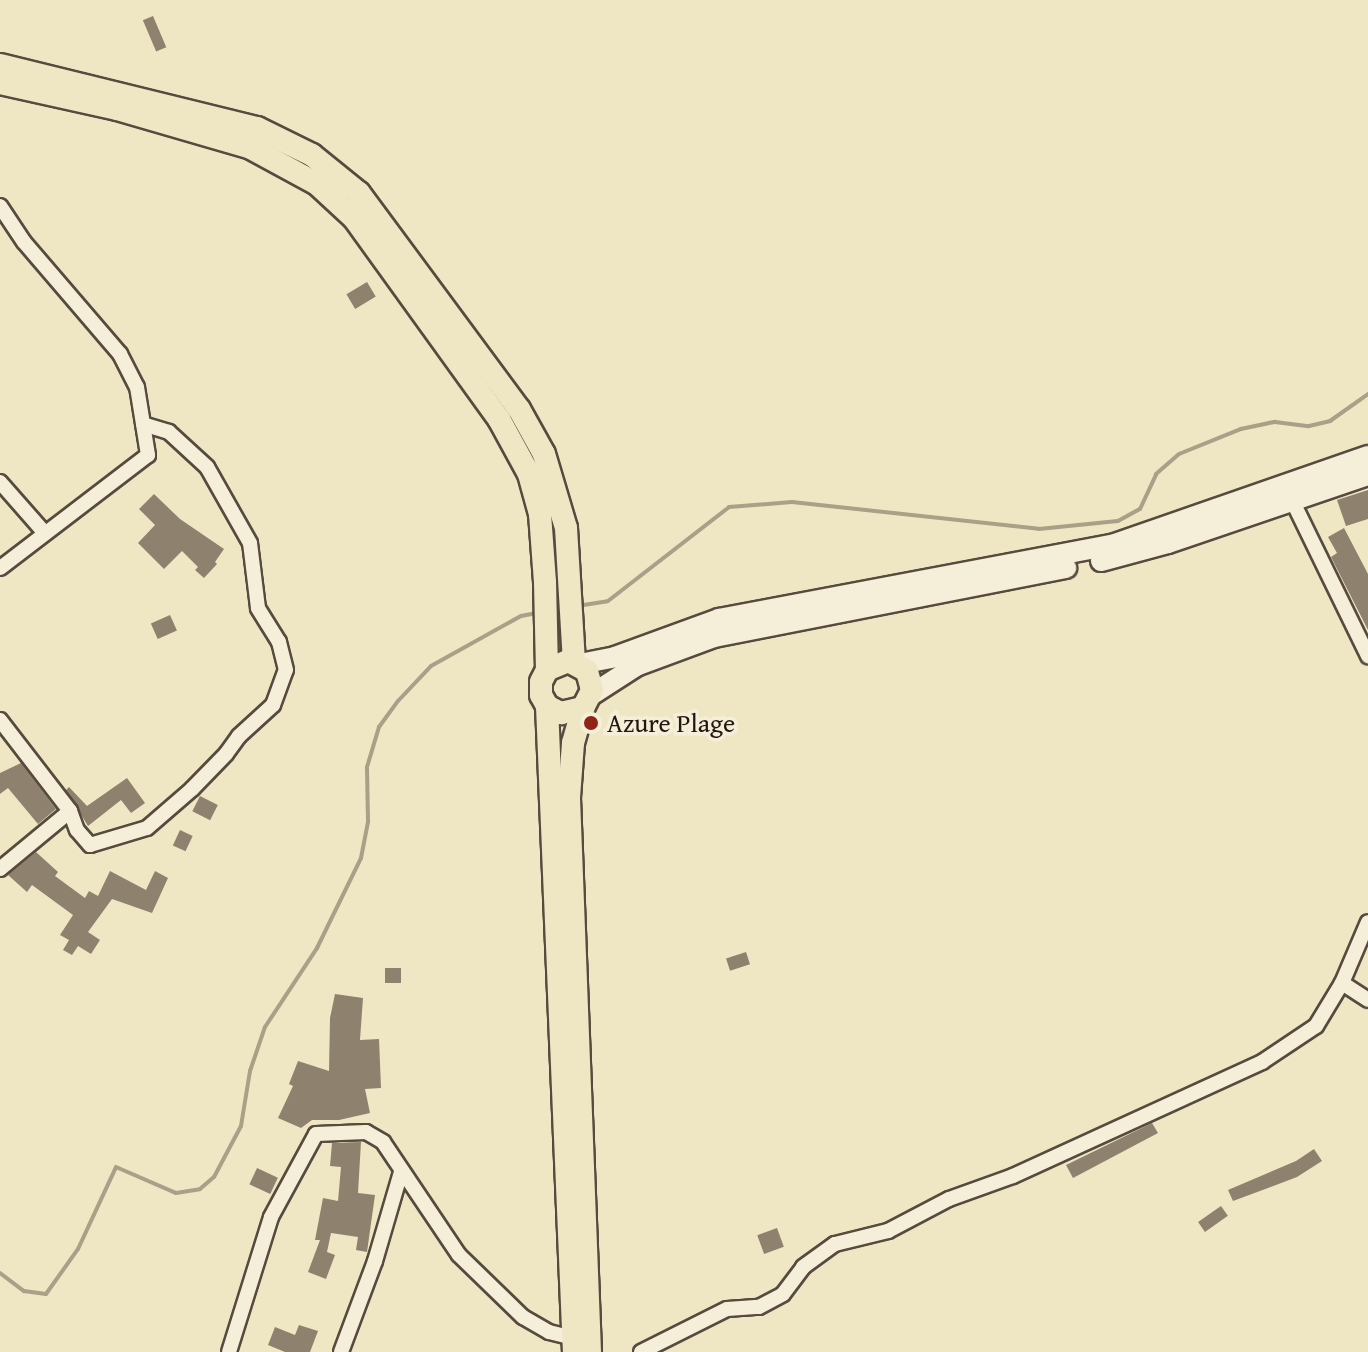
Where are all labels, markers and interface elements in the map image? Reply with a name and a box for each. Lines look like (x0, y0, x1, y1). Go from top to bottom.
place label: Azure Plage (607, 707, 735, 739)
marker: Azure Plage (582, 714, 600, 732)

